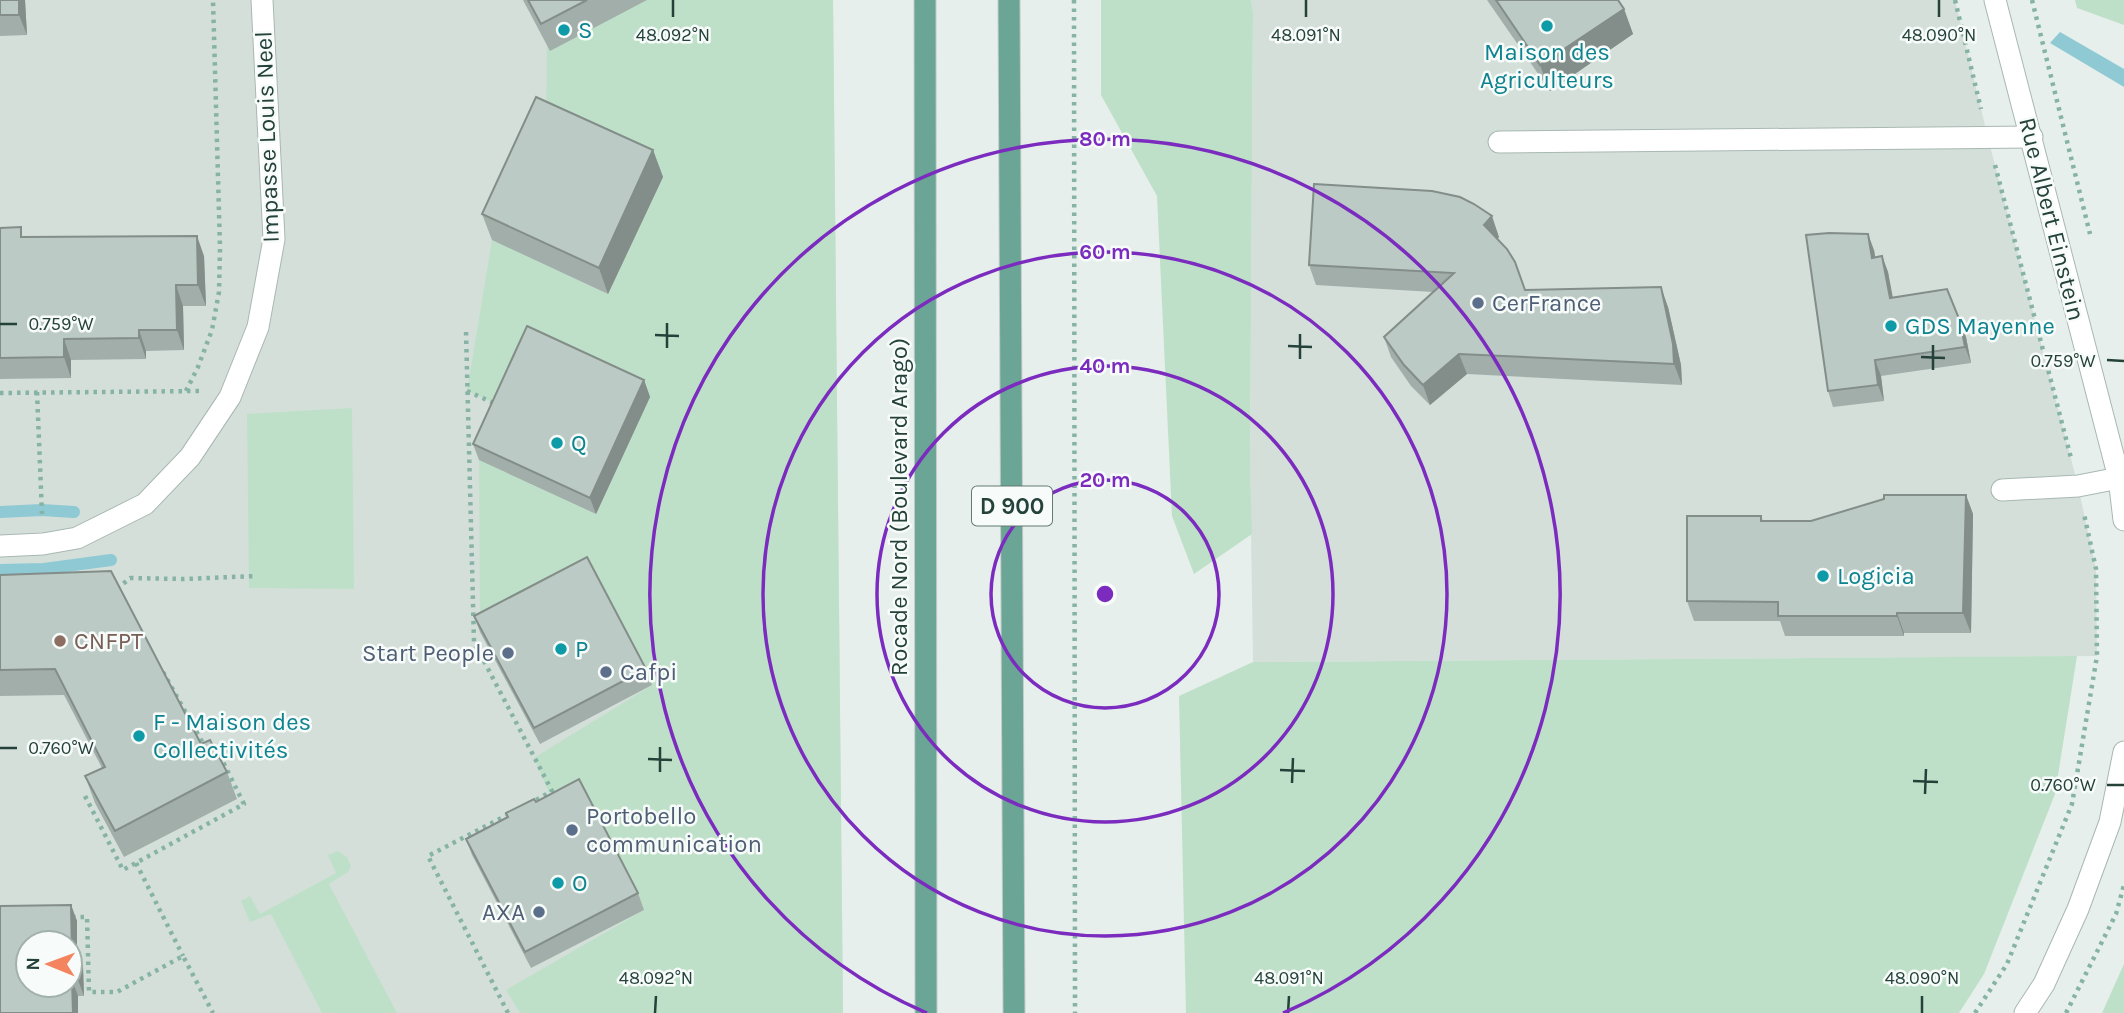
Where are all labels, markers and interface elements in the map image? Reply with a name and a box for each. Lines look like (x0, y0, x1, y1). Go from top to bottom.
place label: S (578, 16, 593, 44)
marker: Maison des Agriculteurs (1539, 18, 1555, 34)
marker: S (556, 22, 572, 38)
text: 48.092°N (636, 24, 710, 46)
text: 48.091°N (1271, 24, 1341, 46)
text: 48.090°N (1902, 24, 1976, 46)
street label: Impasse Louis Neel (249, 31, 285, 243)
place label: Maison des Agriculteurs (1480, 38, 1614, 94)
street label: Rue Albert Einstein (2013, 114, 2091, 324)
text: 80 m (1079, 127, 1131, 151)
text: 60 m (1079, 240, 1131, 264)
place label: CerFrance (1492, 289, 1601, 317)
marker: CerFrance (1470, 295, 1486, 311)
place label: GDS Mayenne (1905, 312, 2055, 340)
text: 0.759°W (28, 313, 94, 335)
marker: GDS Mayenne (1883, 318, 1899, 334)
street label: Rocade Nord (Boulevard Arago) (885, 338, 913, 676)
text: 0.759°W (2030, 350, 2096, 372)
text: 40 m (1079, 354, 1131, 378)
place label: Q (571, 429, 587, 457)
marker: Q (549, 435, 565, 451)
text: 20 m (1079, 468, 1131, 492)
road number: D 900 (972, 486, 1052, 526)
place label: Logicia (1837, 562, 1915, 590)
marker: Logicia (1815, 568, 1831, 584)
centre of rings (1093, 582, 1117, 606)
place label: CNFPT (74, 627, 143, 655)
marker: CNFPT (52, 633, 68, 649)
place label: P (575, 635, 588, 663)
place label: Start People (362, 639, 494, 667)
marker: P (553, 641, 569, 657)
marker: Start People (500, 645, 516, 661)
place label: Cafpi (620, 658, 677, 686)
marker: Cafpi (598, 664, 614, 680)
place label: F - Maison des Collectivités (153, 708, 311, 764)
marker: F - Maison des Collectivités (131, 728, 147, 744)
text: 0.760°W (28, 737, 94, 759)
text: 0.760°W (2030, 774, 2096, 796)
place label: Portobello communication (586, 802, 762, 858)
marker: Portobello communication (564, 822, 580, 838)
place label: O (572, 869, 588, 897)
marker: O (550, 875, 566, 891)
place label: AXA (482, 898, 525, 926)
marker: AXA (531, 904, 547, 920)
north arrow (14, 929, 84, 999)
text: N (22, 957, 44, 971)
text: 48.092°N (619, 967, 693, 989)
text: 48.091°N (1254, 967, 1324, 989)
text: 48.090°N (1885, 967, 1959, 989)

